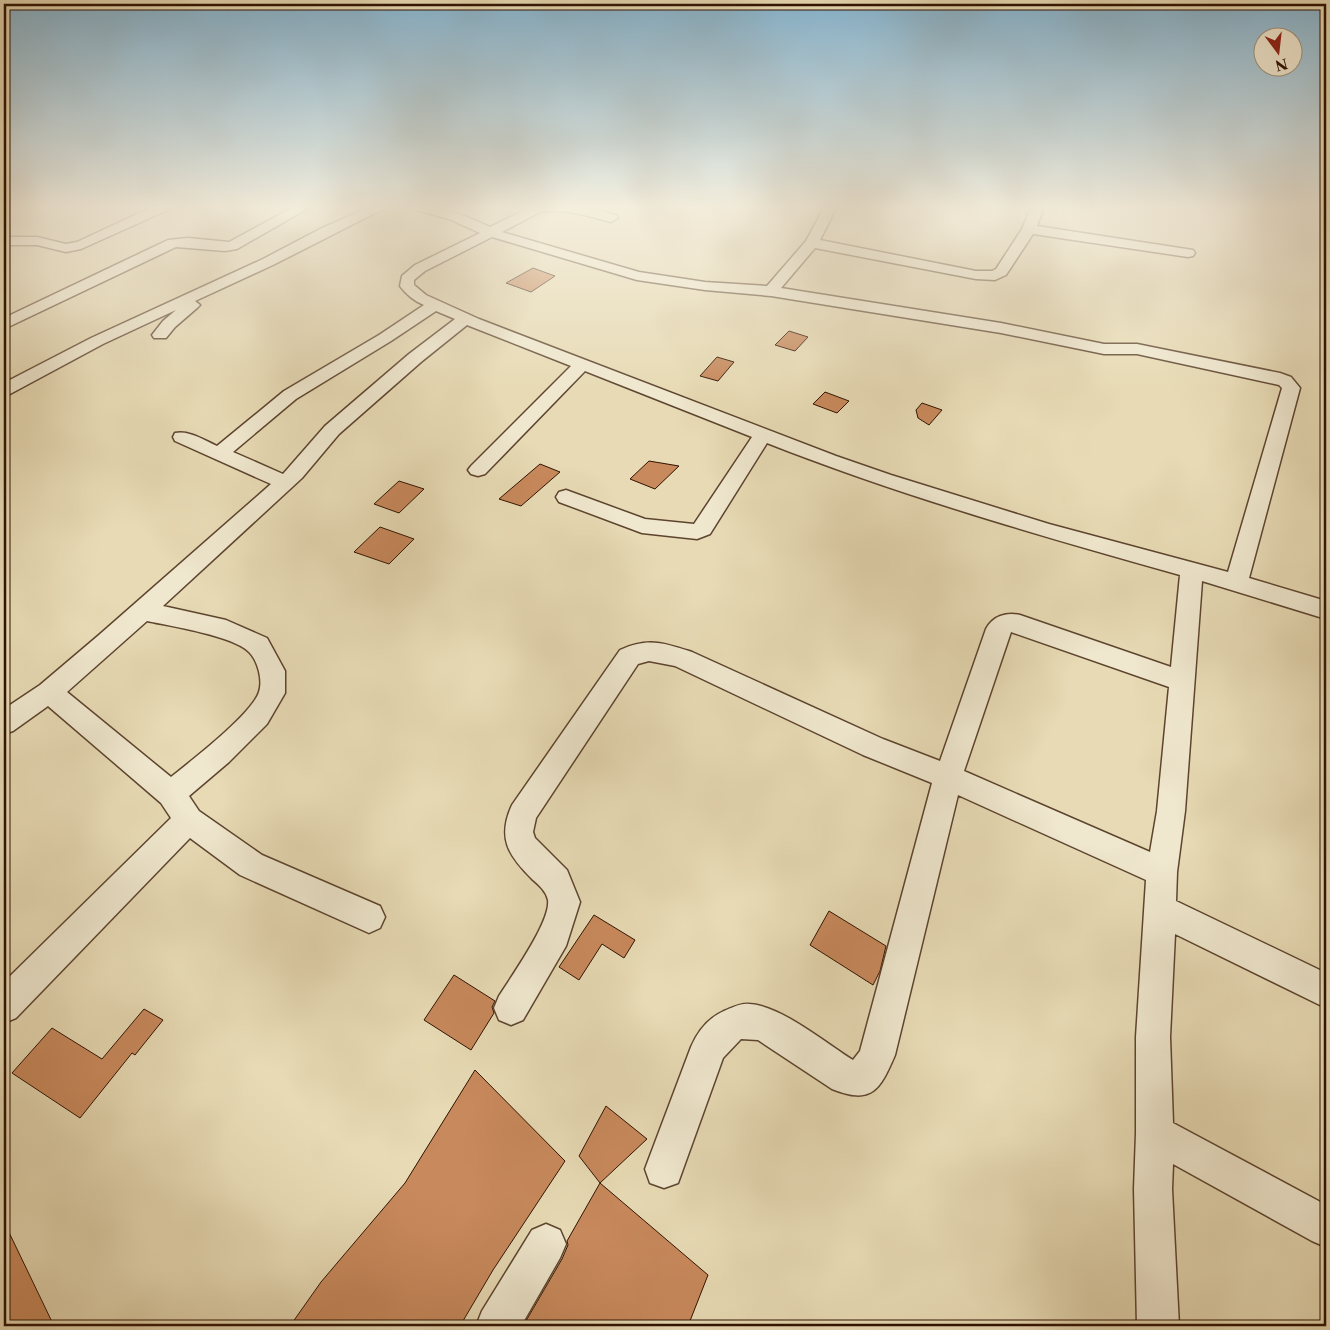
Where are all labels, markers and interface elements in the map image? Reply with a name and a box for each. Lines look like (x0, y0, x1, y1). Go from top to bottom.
north arrow (1252, 28, 1302, 78)
text: N (1273, 54, 1290, 75)

